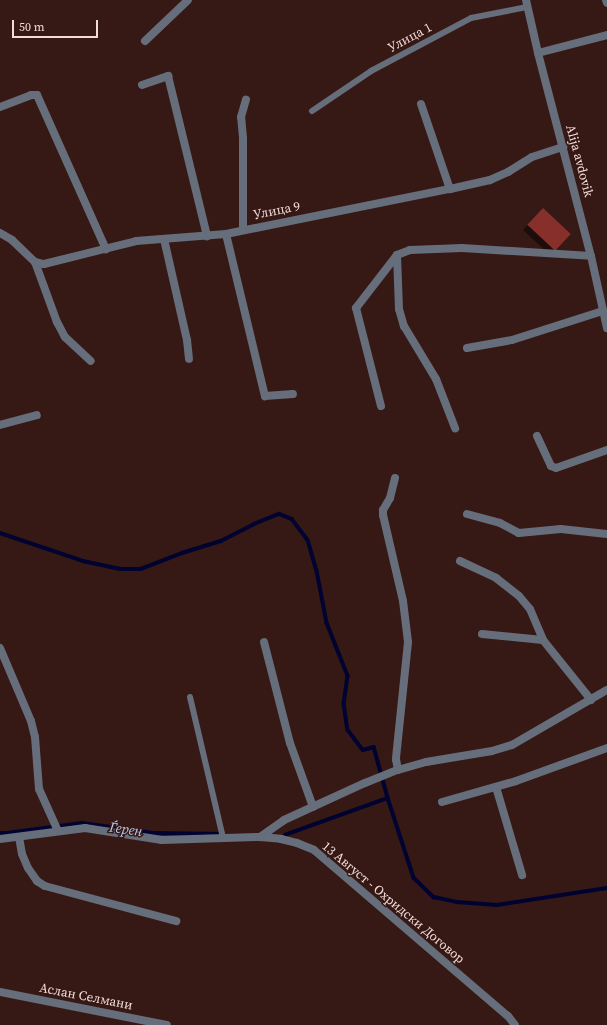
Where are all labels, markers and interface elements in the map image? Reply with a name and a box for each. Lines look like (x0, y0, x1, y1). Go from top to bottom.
scale bar (14, 12, 100, 38)
text: 50 m (19, 19, 45, 35)
street label: Улица 1 (385, 20, 435, 56)
street label: Alija avdovik (562, 123, 596, 199)
street label: Улица 9 (252, 199, 302, 223)
water label: Ѓерен (108, 818, 144, 840)
street label: 13 Август - Охридски Договор (319, 839, 467, 967)
street label: Аслан Селмани (38, 980, 134, 1014)

